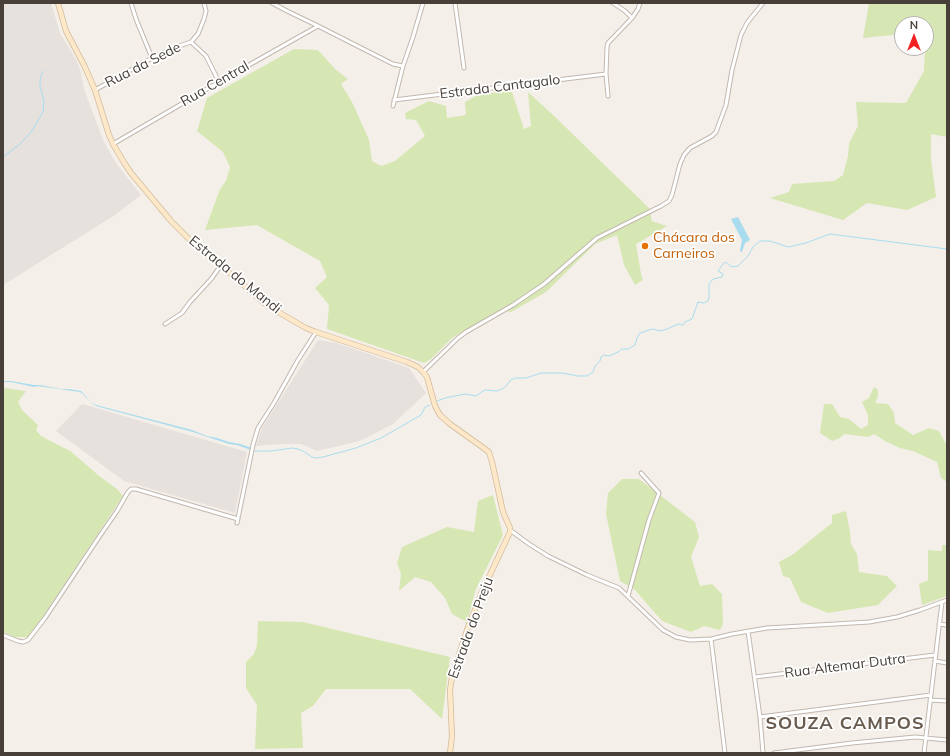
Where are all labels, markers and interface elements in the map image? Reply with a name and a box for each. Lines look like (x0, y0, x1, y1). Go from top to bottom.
north arrow (894, 16, 934, 56)
text: N (910, 18, 918, 32)
street label: Rua da Sede (102, 39, 184, 91)
street label: Rua Central (178, 58, 252, 110)
street label: Estrada Cantagalo (439, 71, 561, 103)
place label: Chácara dos Carneiros (653, 230, 735, 262)
street label: Estrada do Mandi (185, 233, 285, 317)
marker: Chácara dos Carneiros (640, 241, 650, 251)
street label: Estrada do Preju (445, 575, 497, 681)
street label: Rua Altemar Dutra (783, 650, 907, 682)
district label: SOUZA CAMPOS (765, 713, 925, 735)

